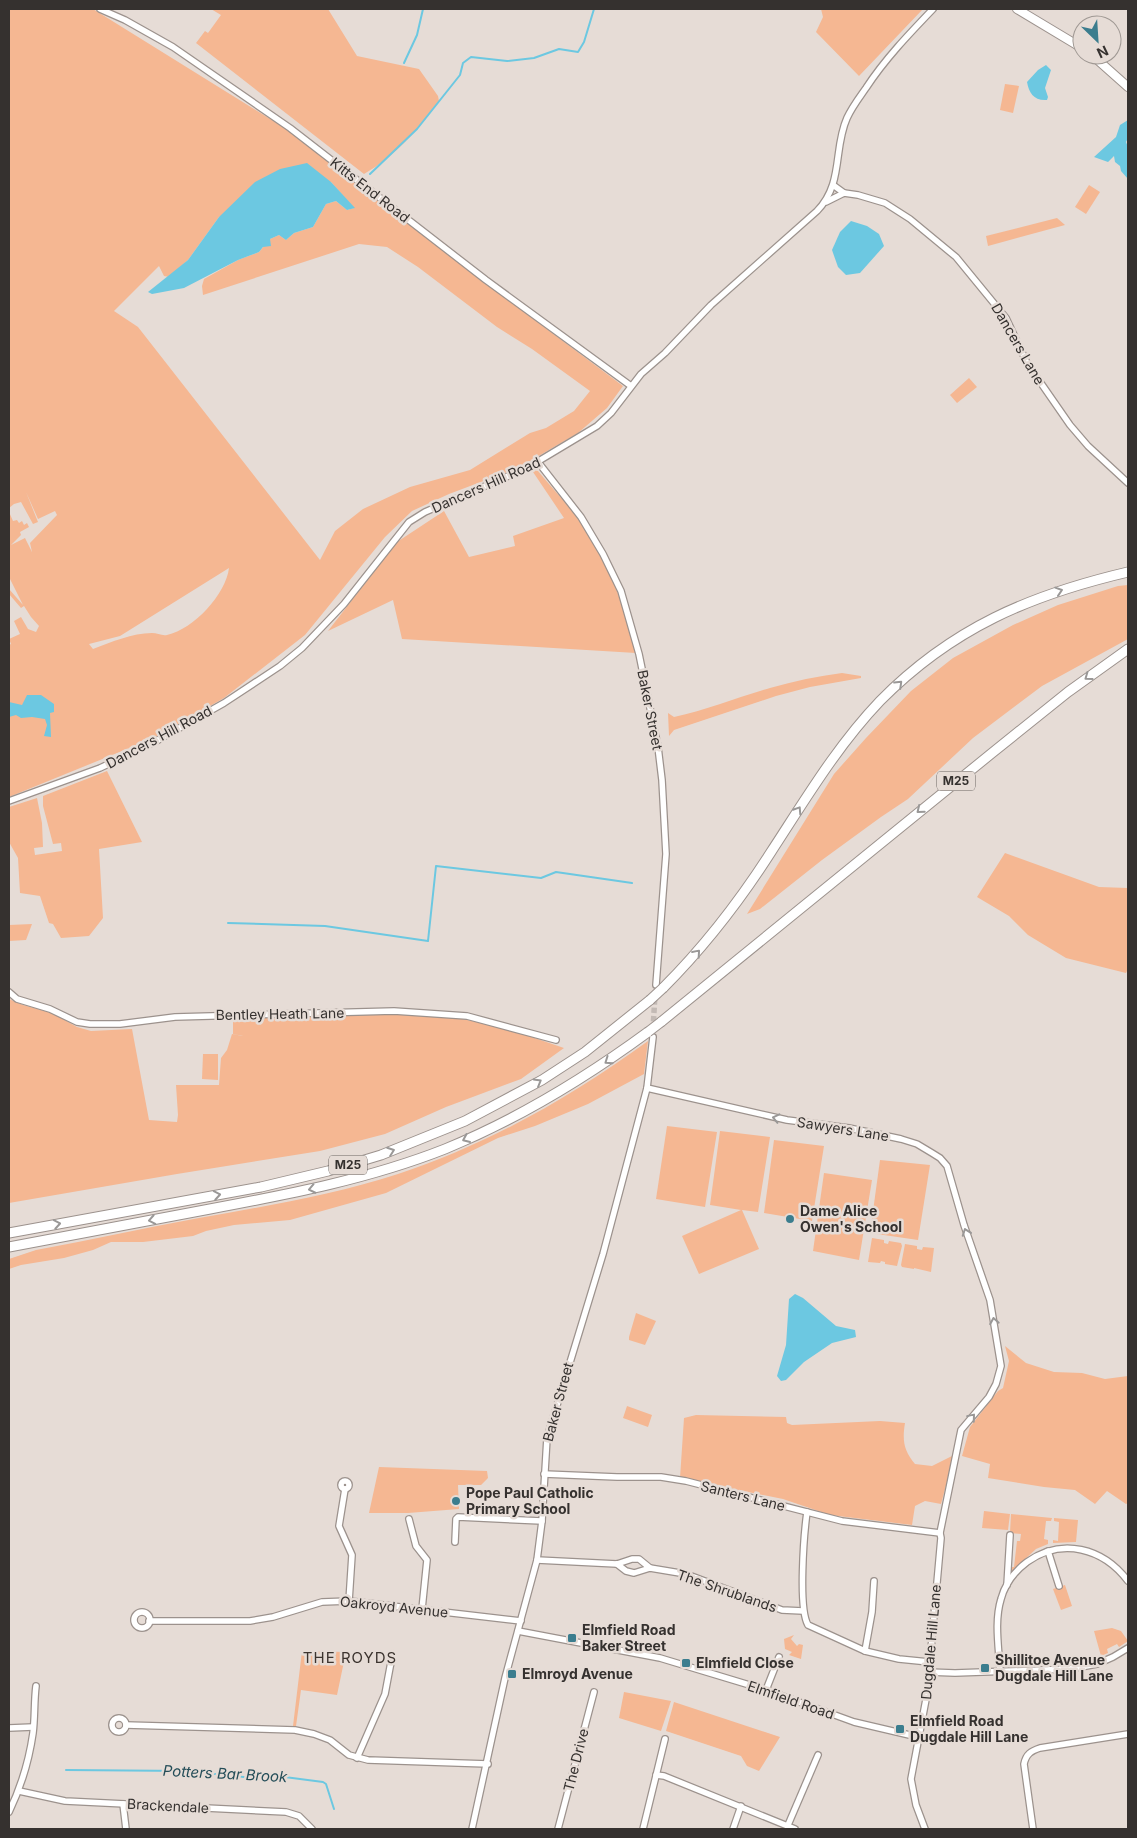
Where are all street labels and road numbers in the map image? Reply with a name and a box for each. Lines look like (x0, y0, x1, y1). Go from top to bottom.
street label: Kitts End Road (327, 153, 413, 226)
street label: Dancers Lane (988, 300, 1049, 387)
street label: Dancers Hill Road (429, 453, 543, 516)
street label: Baker Street (634, 668, 667, 752)
street label: Dancers Hill Road (103, 702, 215, 772)
road number: M25 (937, 771, 975, 790)
street label: Bentley Heath Lane (215, 1004, 345, 1023)
street label: Sawyers Lane (796, 1113, 890, 1144)
road number: M25 (329, 1156, 367, 1174)
street label: Baker Street (539, 1360, 576, 1443)
street label: Santers Lane (699, 1477, 787, 1514)
street label: The Shrublands (675, 1566, 779, 1616)
street label: Dugdale Hill Lane (917, 1584, 944, 1700)
street label: Oakroyd Avenue (339, 1592, 449, 1621)
street label: Elmfield Road (746, 1677, 837, 1722)
street label: The Drive (560, 1727, 592, 1793)
street label: Brackendale (127, 1795, 209, 1816)

